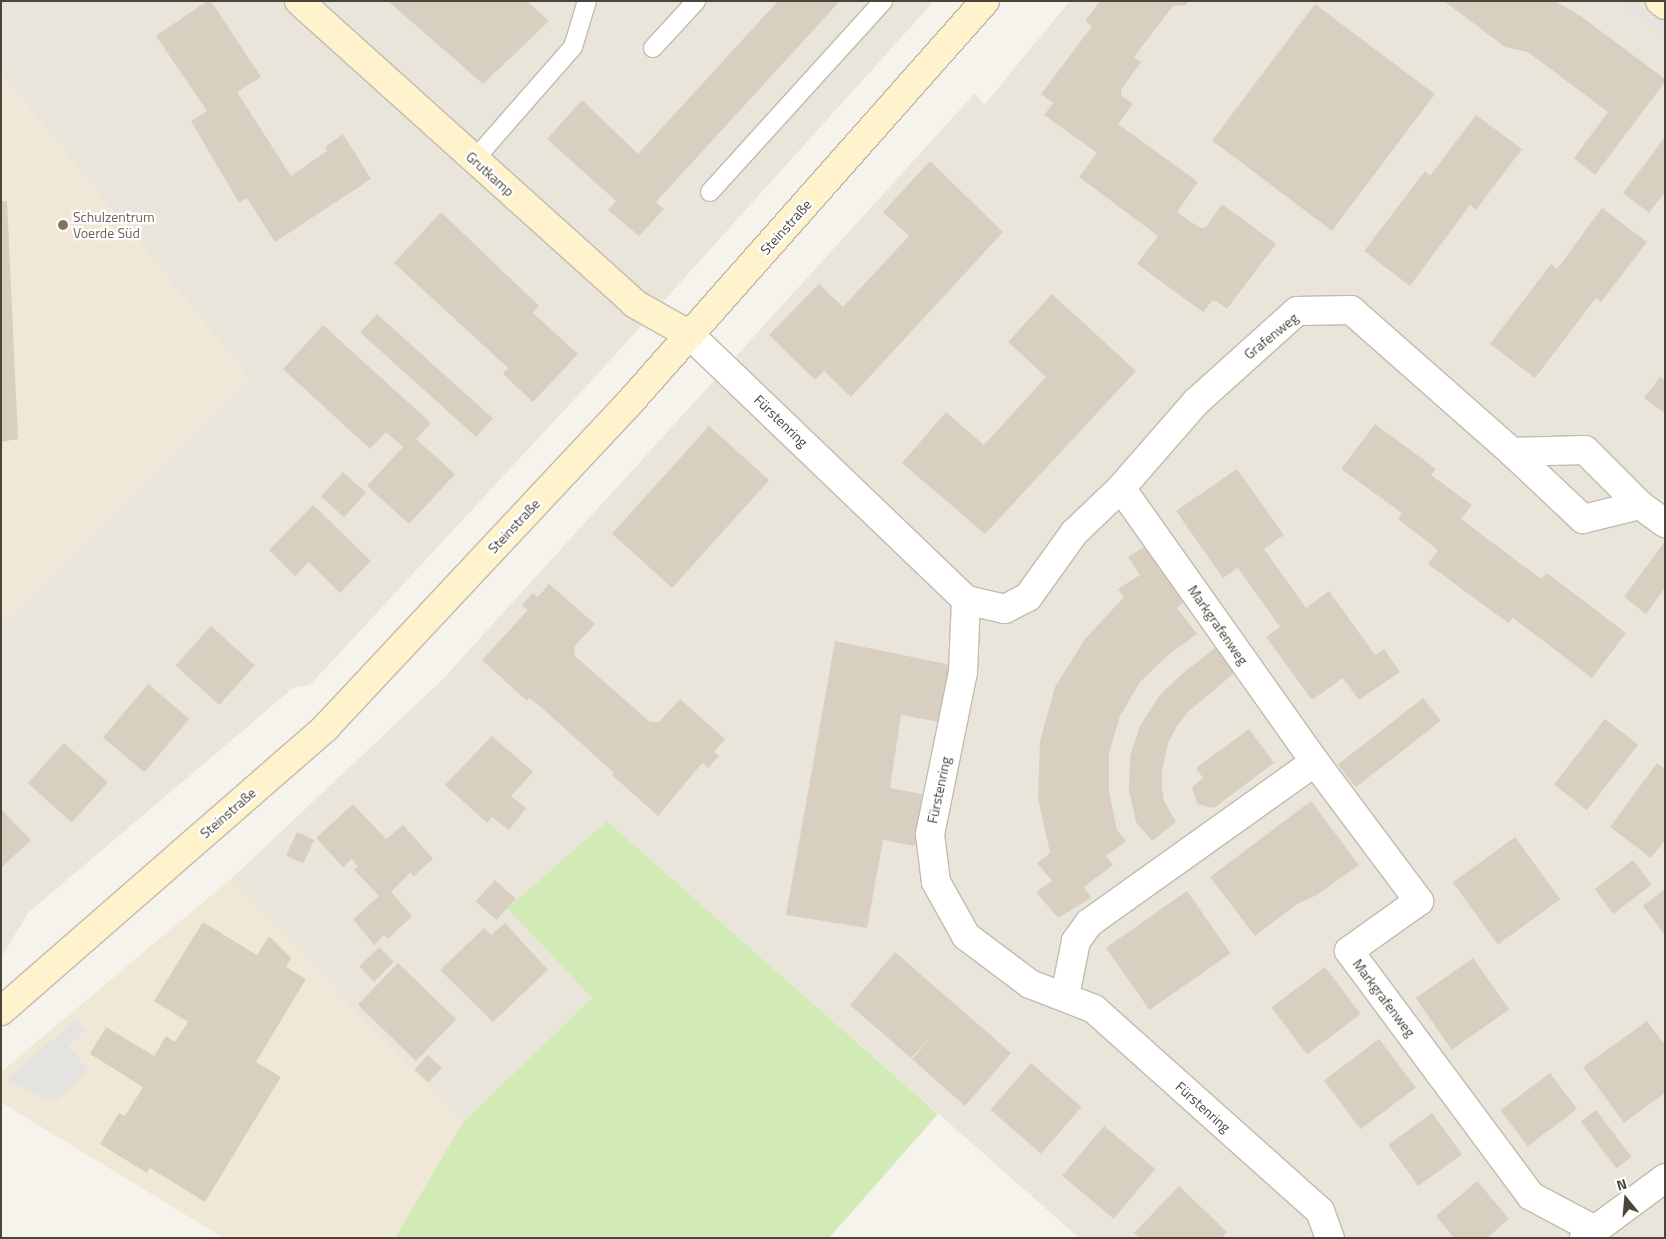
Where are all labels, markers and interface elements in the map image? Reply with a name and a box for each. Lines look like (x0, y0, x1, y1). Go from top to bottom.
street label: Grutkamp (463, 148, 517, 200)
street label: Steinstraße (757, 196, 815, 258)
place label: Schulzentrum Voerde Süd (73, 209, 155, 242)
marker: Schulzentrum Voerde Süd (57, 219, 69, 231)
street label: Grafenweg (1241, 309, 1301, 363)
street label: Fürstenring (751, 391, 811, 451)
street label: Steinstraße (485, 495, 543, 557)
street label: Markgrafenweg (1184, 582, 1252, 668)
street label: Fürstenring (924, 755, 954, 825)
street label: Steinstraße (197, 784, 259, 842)
street label: Markgrafenweg (1349, 956, 1419, 1040)
street label: Fürstenring (1172, 1078, 1234, 1136)
text: N (1614, 1173, 1629, 1196)
north arrow (1601, 1174, 1651, 1224)

